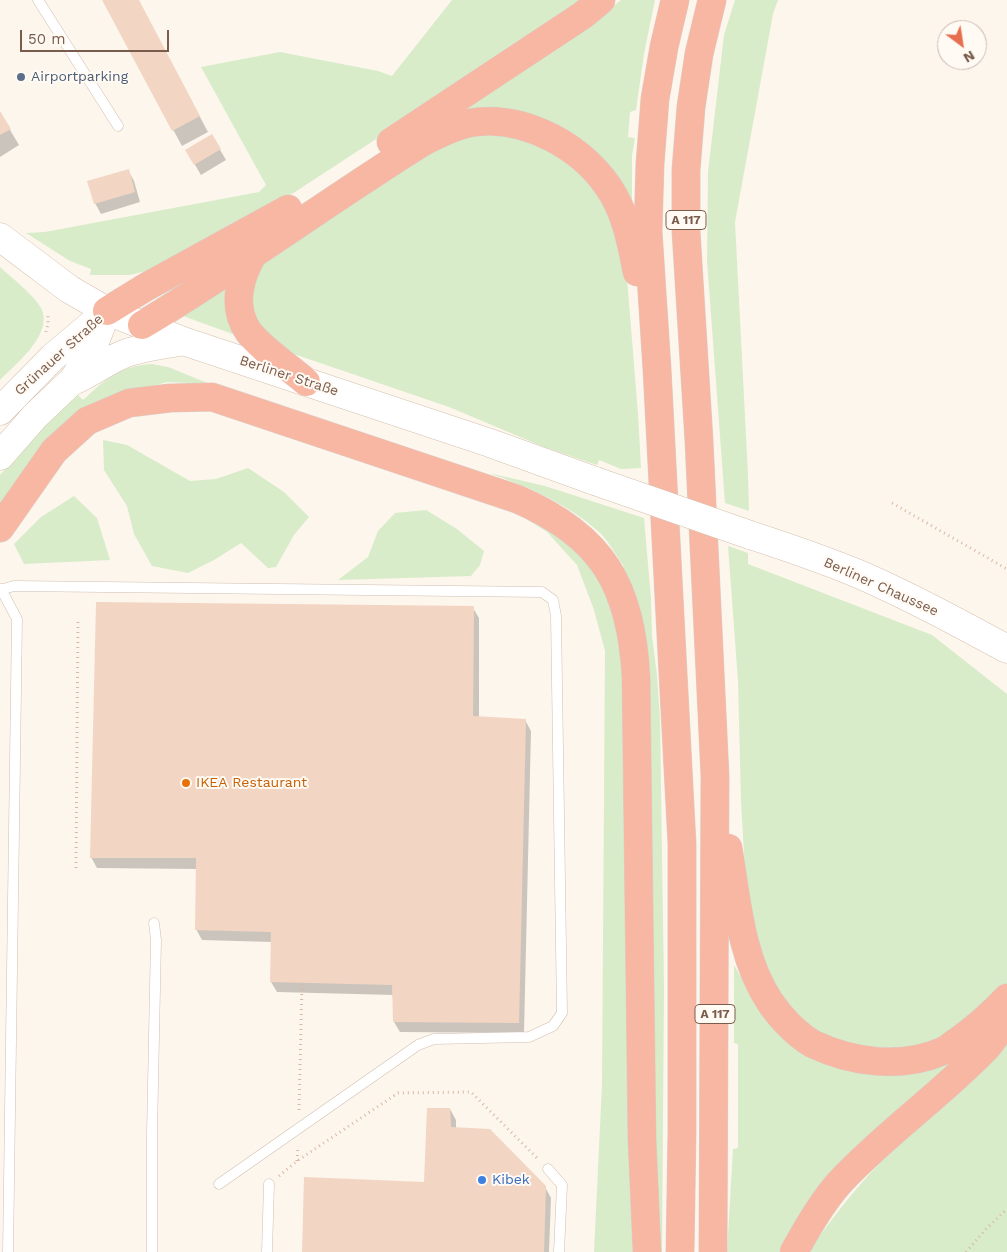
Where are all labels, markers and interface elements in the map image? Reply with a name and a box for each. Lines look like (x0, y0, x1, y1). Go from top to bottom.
scale bar (22, 20, 171, 52)
north arrow (937, 20, 987, 70)
text: 50 m (28, 30, 65, 48)
text: N (961, 47, 978, 67)
place label: Airportparking (31, 69, 128, 85)
marker: Airportparking (15, 71, 27, 83)
road number: A 117 (666, 210, 706, 230)
street label: Grünauer Straße (11, 311, 107, 399)
street label: Berliner Straße (237, 352, 341, 400)
street label: Berliner Chaussee (821, 554, 941, 620)
place label: IKEA Restaurant (196, 775, 307, 791)
marker: IKEA Restaurant (180, 777, 192, 789)
road number: A 117 (695, 1004, 735, 1024)
place label: Kibek (492, 1172, 530, 1188)
marker: Kibek (476, 1174, 488, 1186)

